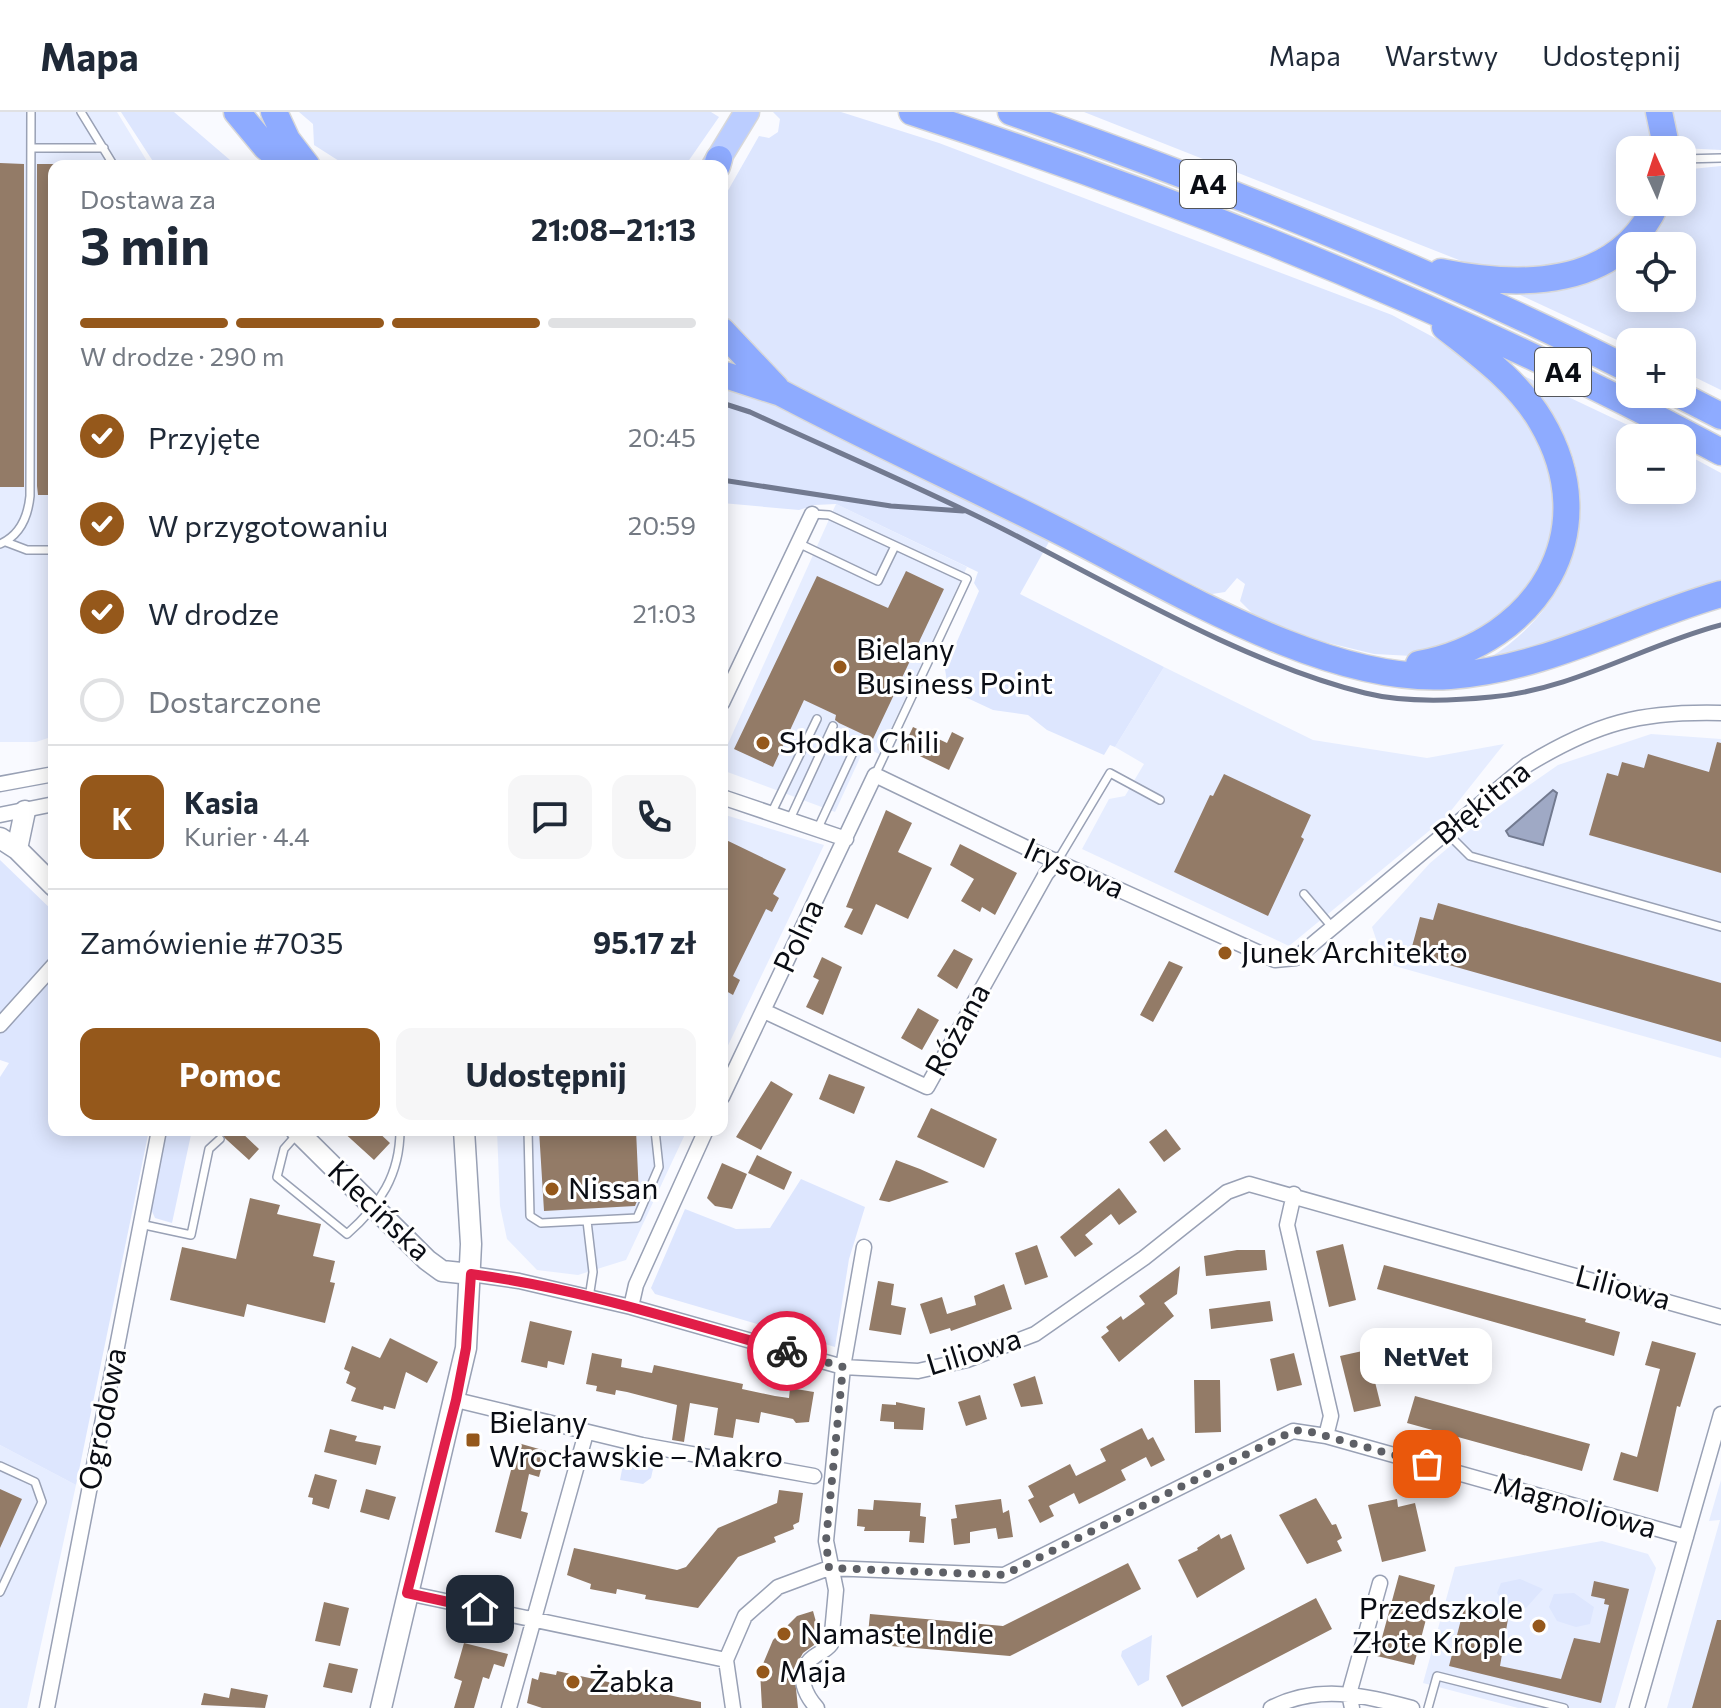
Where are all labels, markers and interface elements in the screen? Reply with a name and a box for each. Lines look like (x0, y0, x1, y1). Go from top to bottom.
text: Mapa (40, 32, 139, 79)
text: Mapa (1268, 38, 1341, 72)
text: Warstwy (1385, 38, 1498, 72)
text: Udostępnij (1542, 38, 1681, 72)
north arrow (1616, 136, 1696, 216)
map controls (1616, 136, 1696, 504)
road number: А4 (1180, 160, 1236, 208)
text: Dostawa za (80, 183, 216, 214)
text: 21:08–21:13 (531, 210, 696, 247)
text: 3 min (80, 212, 210, 276)
button: locate (1616, 232, 1696, 312)
button: + (1616, 328, 1696, 408)
text: W drodze · 290 m (80, 340, 284, 371)
road number: A4 (1535, 348, 1591, 396)
icon: check (80, 414, 124, 458)
text: Przyjęte (148, 418, 260, 455)
text: 20:45 (628, 421, 696, 452)
button: − (1616, 424, 1696, 504)
icon: check (80, 502, 124, 546)
text: W przygotowaniu (148, 506, 388, 543)
text: 20:59 (628, 509, 696, 540)
icon: check (80, 590, 124, 634)
text: W drodze (148, 594, 279, 631)
text: 21:03 (633, 597, 696, 628)
place label: Bielany Business Point (856, 629, 1053, 700)
marker: Bielany Business Point (831, 658, 849, 676)
text: Dostarczone (148, 682, 321, 719)
place label: Słodka Chili (779, 722, 939, 759)
marker: Słodka Chili (754, 734, 772, 752)
street label: Błękitna (1425, 751, 1536, 851)
button: chat (508, 775, 592, 859)
button: phone (612, 775, 696, 859)
text: Kasia (184, 783, 259, 820)
text: K (112, 799, 132, 836)
text: Kurier · 4.4 (184, 820, 310, 851)
street label: Irysowa (1019, 828, 1131, 905)
street label: Polna (764, 892, 830, 978)
text: Zamówienie #7035 (80, 923, 344, 960)
text: 95.17 zł (593, 923, 696, 960)
place label: Junek Architekto (1241, 932, 1468, 969)
marker: Junek Architekto (1216, 944, 1234, 962)
street label: Różana (915, 976, 996, 1082)
button: Pomoc (80, 1028, 380, 1120)
button: Udostępnij (396, 1028, 696, 1120)
street label: Klecińska (322, 1151, 440, 1267)
place label: Nissan (568, 1168, 658, 1205)
marker: Nissan (543, 1180, 561, 1198)
street label: Liliowa (1572, 1255, 1675, 1316)
courier (747, 1311, 827, 1391)
street label: Liliowa (921, 1318, 1025, 1381)
callout: NetVet (1361, 1328, 1493, 1384)
icon: bike (765, 1329, 809, 1373)
text: NetVet (1383, 1340, 1469, 1371)
street label: Ogrodowa (69, 1344, 132, 1493)
place label: Bielany Wrocławskie – Makro (489, 1402, 783, 1473)
pin (1393, 1430, 1461, 1498)
marker: Bielany Wrocławskie – Makro (464, 1431, 482, 1449)
icon: bag (1405, 1442, 1449, 1486)
street label: Magnoliowa (1490, 1463, 1661, 1544)
pin (446, 1575, 514, 1643)
icon: home (458, 1587, 502, 1631)
place label: Przedszkole Złote Krople (1352, 1588, 1523, 1659)
place label: Namaste Indie (800, 1613, 994, 1650)
marker: Przedszkole Złote Krople (1530, 1617, 1548, 1635)
marker: Namaste Indie (775, 1625, 793, 1643)
place label: Maja (779, 1651, 846, 1688)
place label: Żabka (589, 1661, 675, 1698)
marker: Maja (754, 1663, 772, 1681)
marker: Żabka (564, 1673, 582, 1691)

